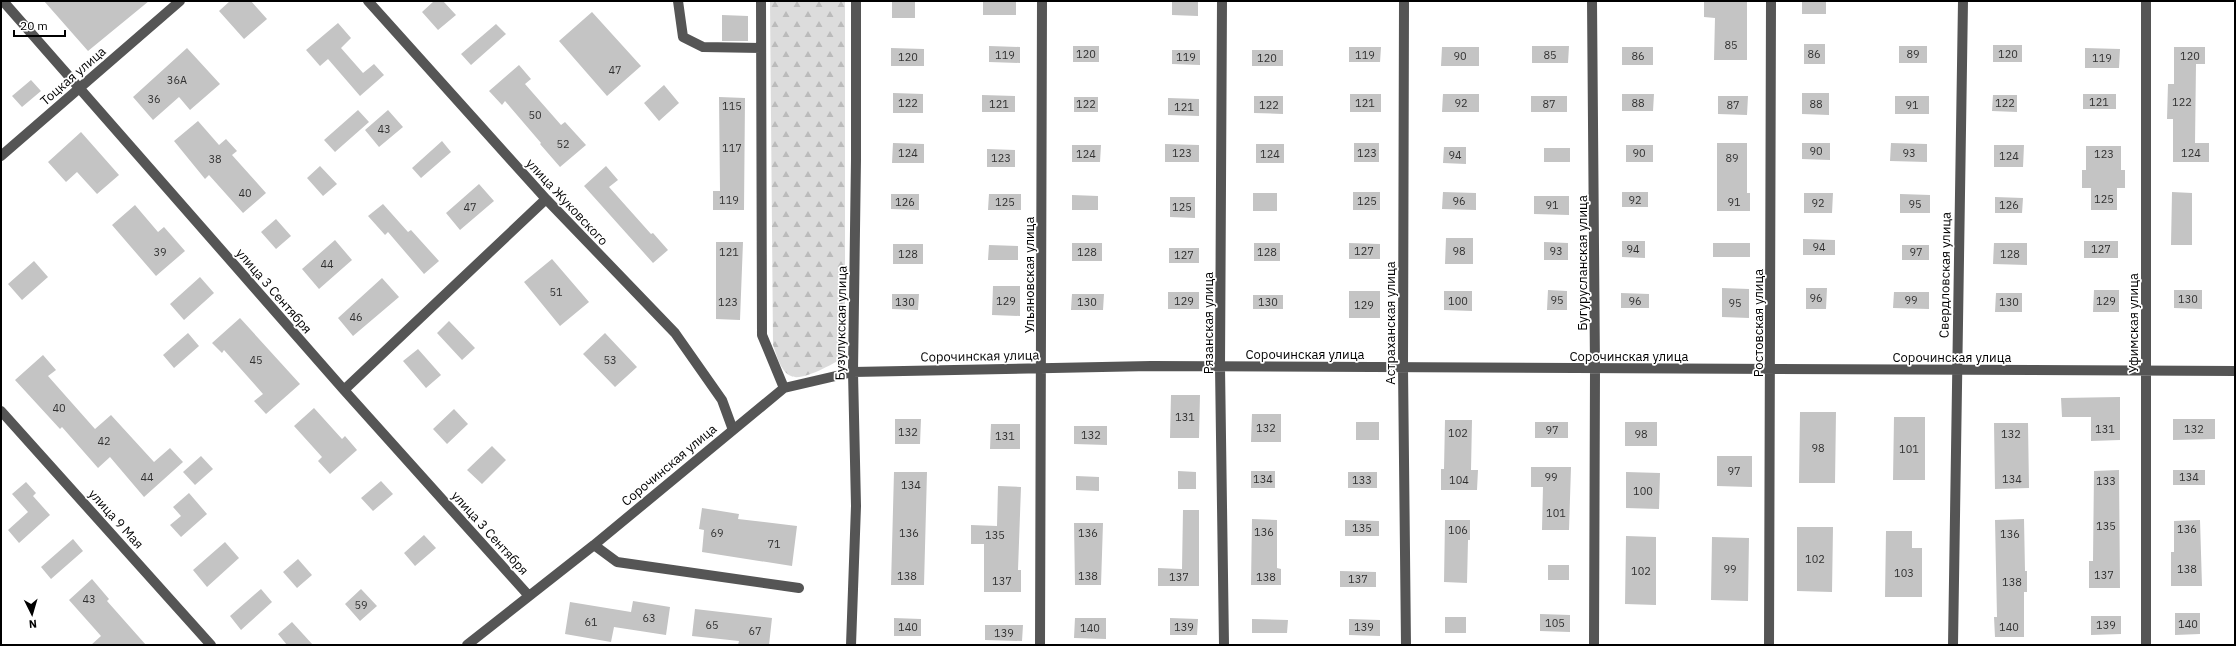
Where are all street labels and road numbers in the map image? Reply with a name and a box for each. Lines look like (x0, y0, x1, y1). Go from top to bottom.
street label: Тоцкая улица (37, 43, 109, 109)
street label: улица Жуковского (522, 155, 612, 249)
street label: Бугурусланская улица (1574, 195, 1591, 331)
street label: Свердловская улица (1935, 212, 1955, 338)
street label: Ульяновская улица (1021, 217, 1038, 333)
street label: улица 3 Сентября (232, 245, 316, 337)
street label: Астраханская улица (1382, 261, 1399, 385)
street label: Бузулукская улица (832, 265, 850, 380)
street label: Ростовская улица (1750, 269, 1767, 377)
street label: Рязанская улица (1200, 272, 1217, 374)
street label: Уфимская улица (2125, 273, 2142, 373)
street label: Сорочинская улица (920, 346, 1040, 366)
street label: Сорочинская улица (1246, 346, 1365, 363)
street label: Сорочинская улица (1570, 348, 1689, 365)
street label: Сорочинская улица (1893, 349, 2012, 366)
street label: Сорочинская улица (618, 420, 720, 510)
street label: улица 9 Мая (85, 486, 147, 552)
street label: улица 3 Сентября (448, 487, 532, 579)

